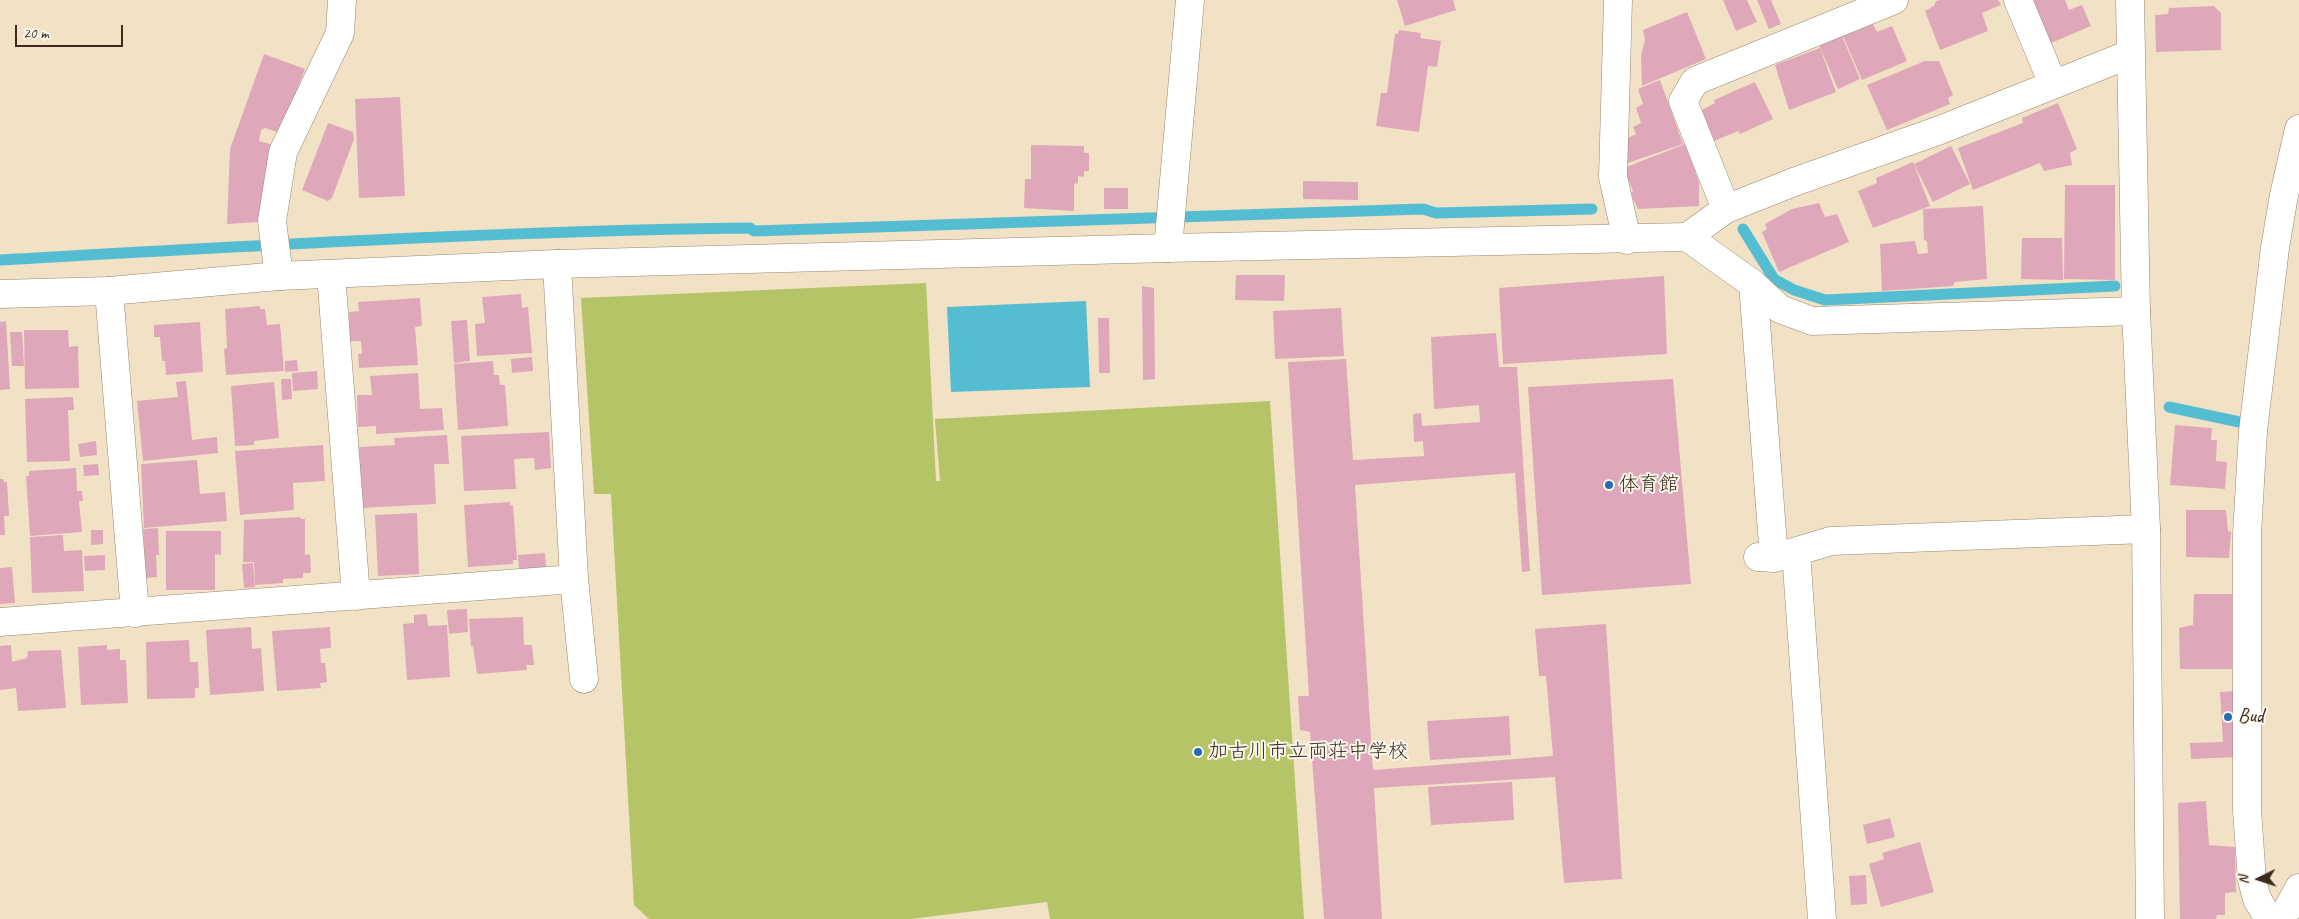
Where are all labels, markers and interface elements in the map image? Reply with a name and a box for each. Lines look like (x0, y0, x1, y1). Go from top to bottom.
scale bar (18, 15, 125, 47)
text: 20 m (23, 24, 49, 43)
place label: 体育館 (1619, 473, 1679, 497)
marker: 体育館 (1603, 479, 1615, 491)
place label: Bud (2238, 705, 2264, 729)
marker: Bud (2222, 711, 2234, 723)
place label: 加古川市立両荘中学校 (1208, 740, 1408, 764)
marker: 加古川市立両荘中学校 (1192, 746, 1204, 758)
north arrow (2234, 854, 2284, 904)
text: N (2235, 875, 2252, 885)

